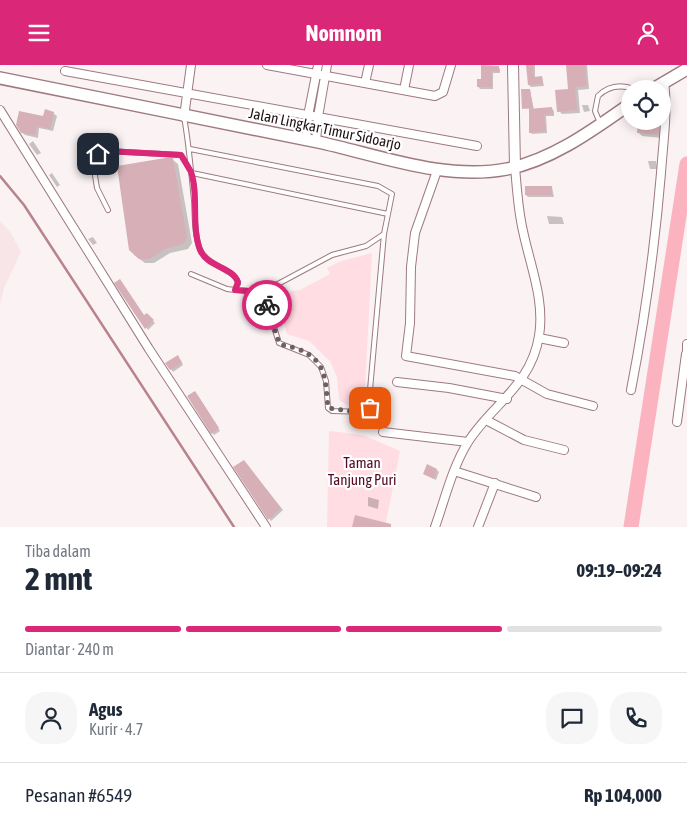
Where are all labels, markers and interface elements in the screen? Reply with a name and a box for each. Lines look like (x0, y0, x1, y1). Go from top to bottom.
icon: menu (25, 19, 53, 47)
icon: person (634, 19, 662, 47)
text: Nomnom (305, 20, 382, 46)
map controls (621, 80, 671, 130)
button: locate (621, 80, 671, 130)
street label: Jalan Lingkar Timur Sidoarjo (247, 104, 403, 153)
pin (77, 133, 119, 175)
icon: home (84, 140, 112, 168)
courier (242, 280, 292, 330)
icon: bike (253, 291, 281, 319)
pin (349, 387, 391, 429)
icon: bag (356, 394, 384, 422)
park label: Taman Tanjung Puri (328, 454, 396, 488)
text: Tiba dalam (25, 542, 91, 560)
text: 09:19–09:24 (576, 559, 662, 581)
text: 2 mnt (25, 560, 92, 597)
text: Diantar · 240 m (25, 640, 114, 658)
button: person (25, 692, 77, 744)
button: chat (546, 692, 598, 744)
button: phone (610, 692, 662, 744)
text: Agus (89, 698, 122, 720)
text: Kurir · 4.7 (89, 720, 143, 738)
text: Pesanan #6549 (25, 784, 132, 806)
text: Rp 104,000 (584, 784, 662, 806)

